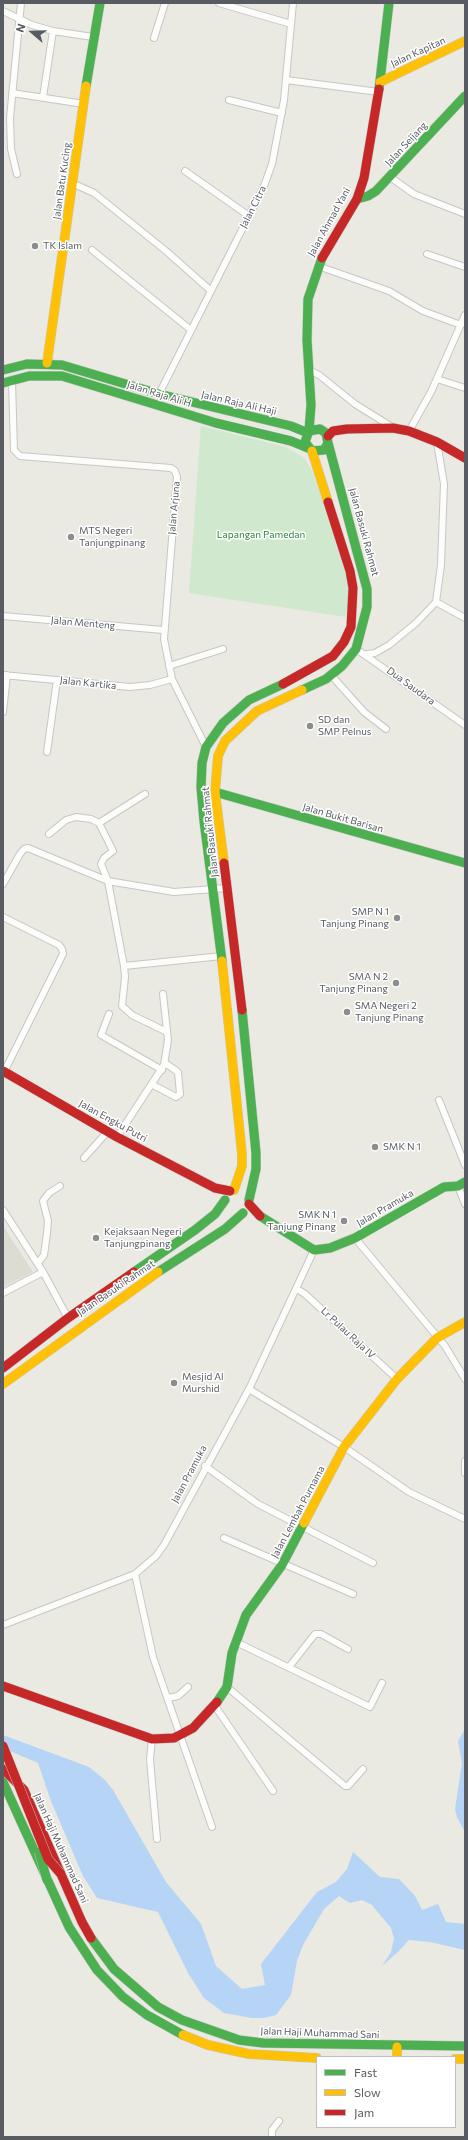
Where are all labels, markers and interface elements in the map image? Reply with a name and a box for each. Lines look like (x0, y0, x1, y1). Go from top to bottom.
north arrow (12, 12, 52, 52)
text: N (13, 22, 28, 34)
street label: Jalan Kapitan (389, 34, 447, 70)
street label: Jalan Seijang (382, 119, 430, 169)
street label: Jalan Batu Kucing (51, 142, 73, 220)
street label: Jalan Citra (237, 184, 269, 230)
street label: Jalan Ahmad Yani (305, 185, 353, 259)
place label: TK Islam (43, 240, 82, 252)
marker: TK Islam (30, 241, 40, 251)
street label: Jalan Raja Ali H (125, 379, 193, 409)
street label: Jalan Raja Ali Haji (200, 389, 278, 417)
street label: Jalan Arjuna (166, 481, 182, 535)
street label: Jalan Basuki Rahmat (346, 487, 382, 577)
place label: MTS Negeri Tanjungpinang (79, 525, 145, 548)
park label: Lapangan Pamedan (217, 529, 305, 541)
marker: MTS Negeri Tanjungpinang (66, 532, 76, 542)
street label: Jalan Menteng (50, 614, 116, 632)
street label: Dua Saudara (384, 664, 438, 708)
street label: Jalan Kartika (59, 674, 117, 692)
place label: SD dan SMP Pelnus (318, 714, 371, 738)
marker: SD dan SMP Pelnus (305, 721, 315, 731)
street label: Jalan Basuki Rahmat (199, 786, 221, 878)
street label: Jalan Bukit Barisan (301, 801, 385, 835)
place label: SMP N 1 Tanjung Pinang (320, 906, 389, 930)
marker: SMP N 1 Tanjung Pinang (392, 913, 402, 923)
place label: SMA N 2 Tanjung Pinang (319, 971, 388, 994)
marker: SMA N 2 Tanjung Pinang (391, 978, 401, 988)
place label: SMA Negeri 2 Tanjung Pinang (355, 1000, 424, 1024)
marker: SMA Negeri 2 Tanjung Pinang (342, 1007, 352, 1017)
street label: Jalan Engku Putri (77, 1097, 149, 1145)
place label: SMK N 1 (383, 1141, 421, 1153)
marker: SMK N 1 (370, 1142, 380, 1152)
street label: Jalan Pramuka (354, 1187, 416, 1229)
place label: SMK N 1 Tanjung Pinang (267, 1209, 336, 1232)
marker: SMK N 1 Tanjung Pinang (339, 1216, 349, 1226)
place label: Kejaksaan Negeri Tanjungpinang (104, 1226, 181, 1250)
marker: Kejaksaan Negeri Tanjungpinang (91, 1233, 101, 1243)
street label: Jalan Basuki Rahmat (75, 1258, 157, 1318)
street label: Lr Pulau Raja IV (318, 1305, 378, 1361)
place label: Mesjid Al Murshid (182, 1371, 224, 1394)
marker: Mesjid Al Murshid (169, 1378, 179, 1388)
street label: Jalan Pramuka (169, 1443, 209, 1505)
street label: Jalan Lembah Purnama (269, 1464, 327, 1560)
street label: Jalan Haji Muhammad Sani (31, 1791, 91, 1905)
street label: Jalan Haji Muhammad Sani (260, 2025, 380, 2041)
legend (316, 2056, 456, 2128)
text: Fast (354, 2065, 377, 2079)
text: Slow (354, 2085, 381, 2099)
text: Jam (354, 2105, 374, 2119)

